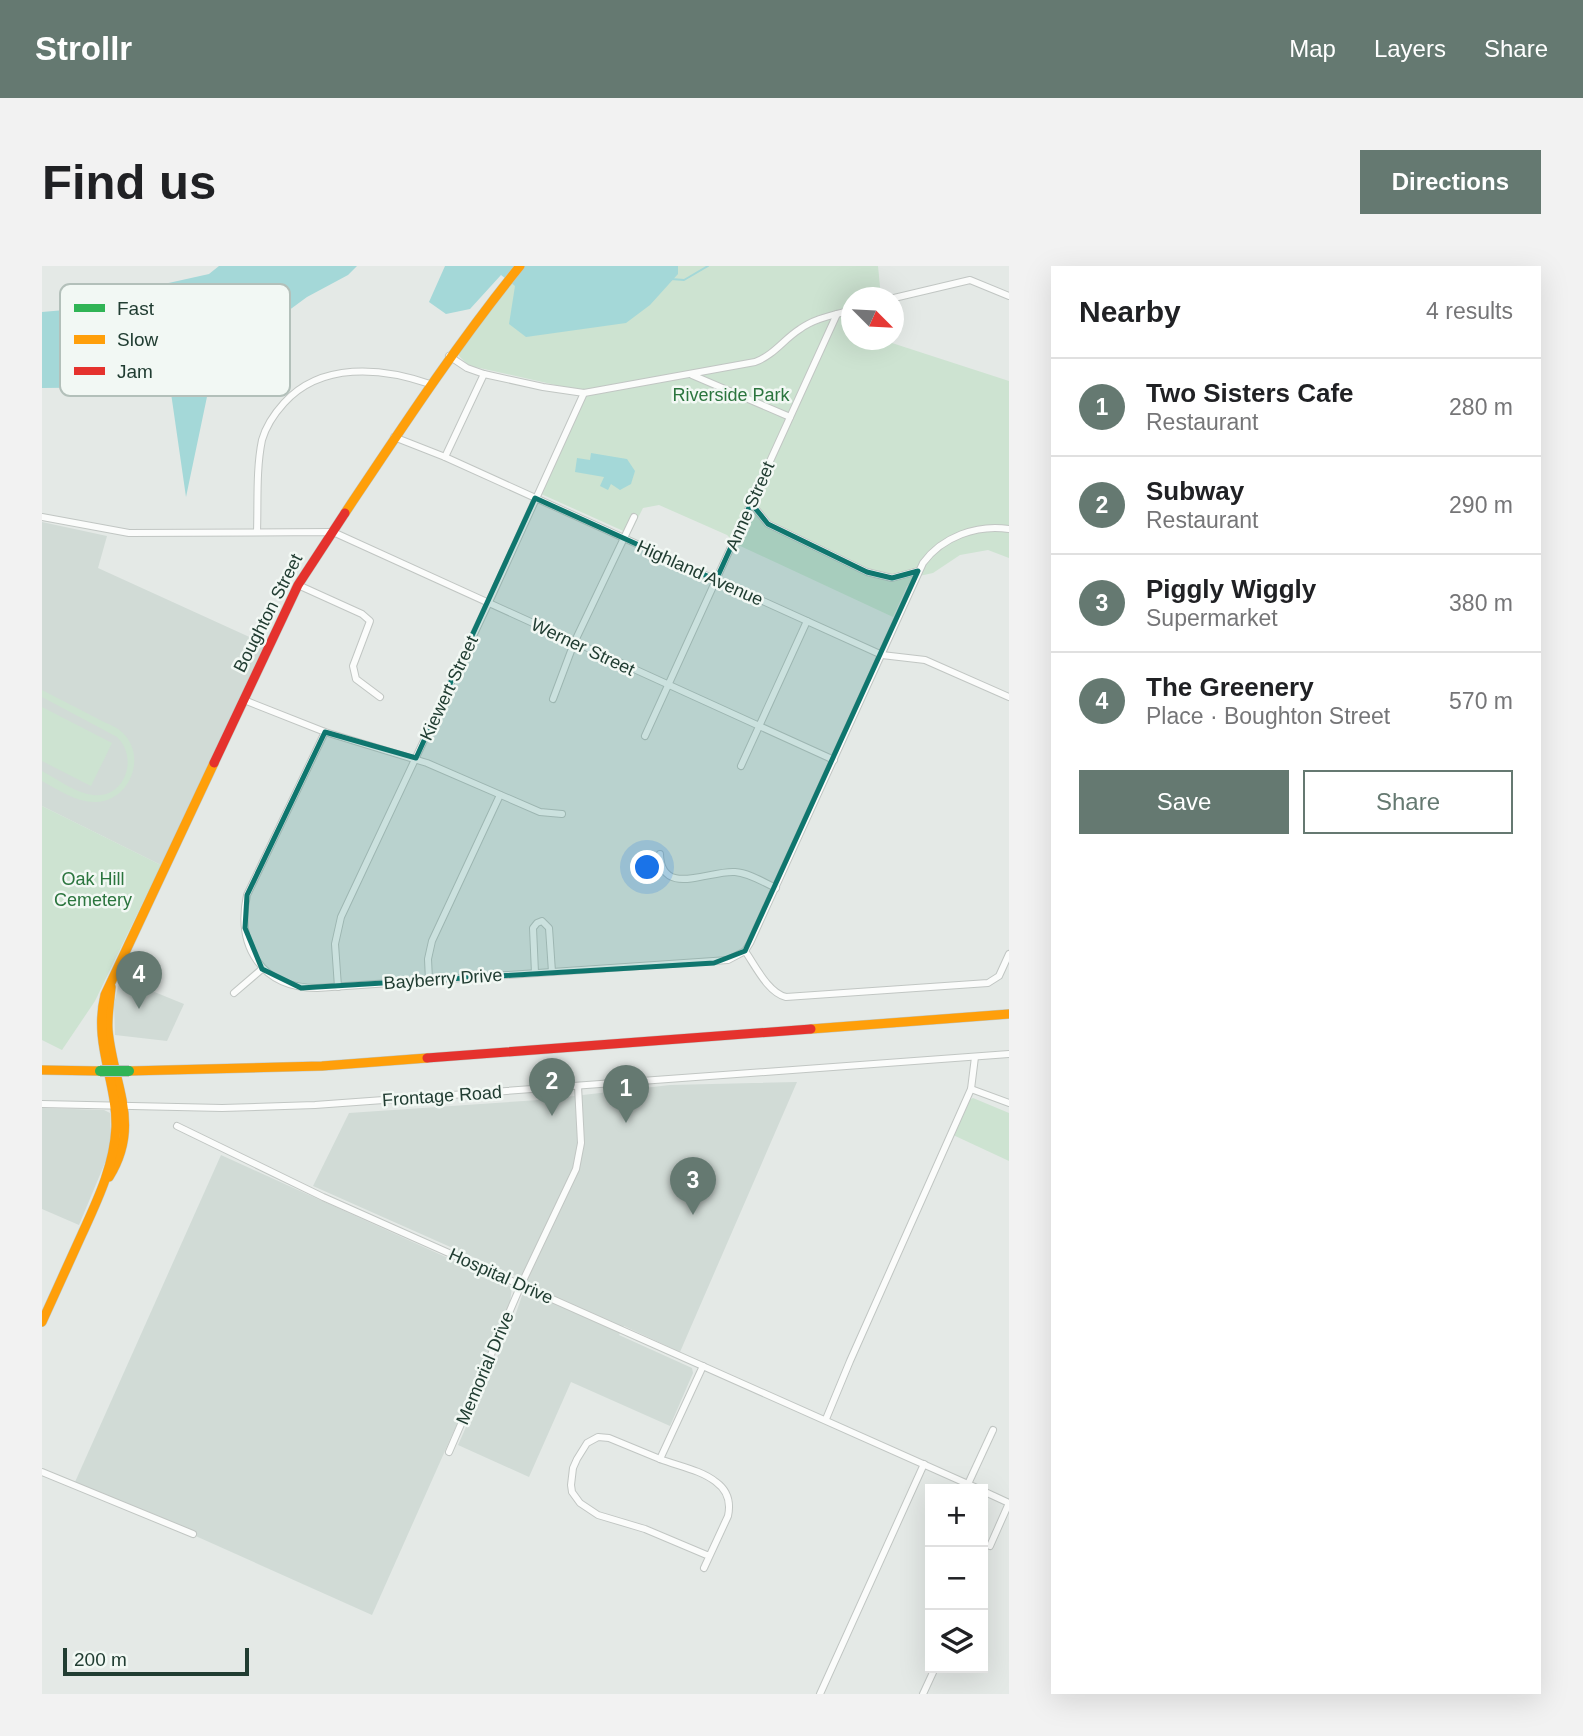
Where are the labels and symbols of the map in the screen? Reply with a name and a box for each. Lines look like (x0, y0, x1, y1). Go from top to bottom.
legend (60, 284, 290, 396)
north arrow (841, 287, 904, 350)
text: Fast (117, 298, 155, 319)
text: Slow (117, 329, 158, 350)
text: Jam (117, 361, 153, 382)
park label: Riverside Park (672, 385, 791, 405)
street label: Anne Street (722, 459, 778, 553)
street label: Highland Avenue (634, 536, 766, 610)
street label: Boughton Street (230, 550, 306, 676)
street label: Werner Street (528, 614, 638, 680)
street label: Kiewert Street (416, 633, 482, 743)
your location (630, 850, 664, 884)
park label: Oak Hill Cemetery (54, 869, 132, 910)
pin: 4 (116, 951, 162, 1009)
street label: Bayberry Drive (383, 965, 503, 993)
pin: 2 (529, 1058, 575, 1116)
pin: 1 (603, 1065, 649, 1123)
street label: Frontage Road (381, 1082, 503, 1110)
pin: 3 (670, 1157, 716, 1215)
street label: Hospital Drive (446, 1244, 556, 1308)
street label: Memorial Drive (452, 1308, 518, 1428)
scale bar (63, 1645, 248, 1677)

